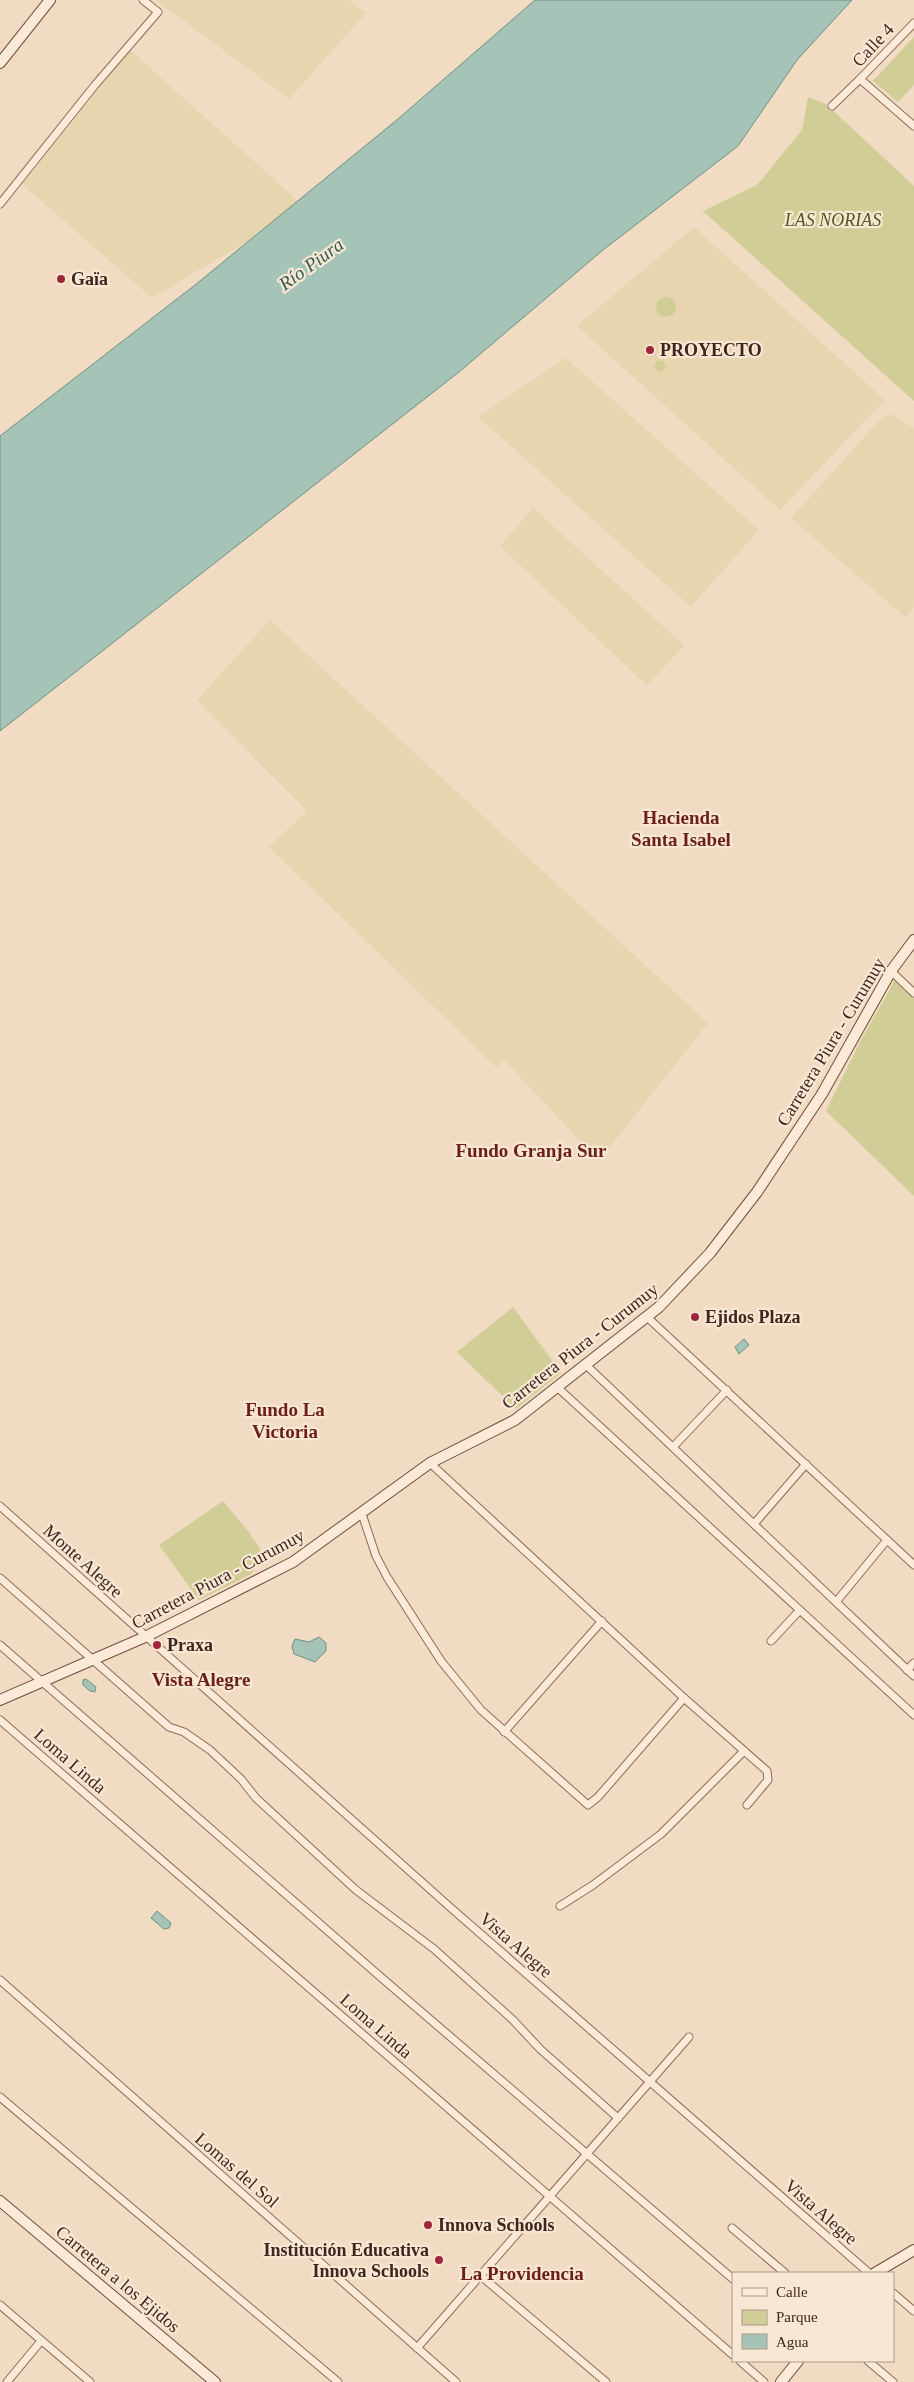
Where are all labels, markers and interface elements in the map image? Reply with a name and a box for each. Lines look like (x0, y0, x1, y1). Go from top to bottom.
street label: Calle 4 (848, 19, 898, 71)
park label: LAS NORIAS (784, 210, 881, 230)
water label: Río Piura (274, 234, 347, 295)
place label: Gaïa (71, 269, 108, 289)
marker: Gaïa (55, 273, 67, 285)
place label: PROYECTO (660, 340, 762, 360)
marker: PROYECTO (644, 344, 656, 356)
district label: Hacienda Santa Isabel (631, 807, 731, 850)
street label: Carretera Piura - Curumuy (773, 954, 889, 1130)
district label: Fundo Granja Sur (456, 1140, 607, 1161)
street label: Carretera Piura - Curumuy (498, 1279, 662, 1413)
place label: Ejidos Plaza (705, 1307, 801, 1327)
marker: Ejidos Plaza (689, 1311, 701, 1323)
district label: Fundo La Victoria (245, 1399, 325, 1442)
street label: Monte Alegre (39, 1520, 127, 1602)
street label: Carretera Piura - Curumuy (128, 1525, 308, 1633)
place label: Praxa (167, 1635, 213, 1655)
marker: Praxa (151, 1639, 163, 1651)
district label: Vista Alegre (152, 1669, 250, 1690)
street label: Loma Linda (30, 1724, 110, 1798)
street label: Vista Alegre (476, 1908, 556, 1982)
street label: Loma Linda (336, 1989, 416, 2063)
street label: Lomas del Sol (191, 2128, 283, 2212)
street label: Vista Alegre (781, 2175, 861, 2249)
place label: Innova Schools (438, 2215, 555, 2235)
marker: Innova Schools (422, 2219, 434, 2231)
street label: Carretera a los Ejidos (52, 2221, 184, 2337)
place label: Institución Educativa Innova Schools (263, 2240, 429, 2281)
marker: Institución Educativa Innova Schools (433, 2254, 445, 2266)
district label: La Providencia (460, 2263, 584, 2284)
legend (732, 2272, 894, 2362)
text: Calle (776, 2284, 808, 2300)
text: Parque (776, 2309, 818, 2325)
text: Agua (776, 2334, 809, 2350)

